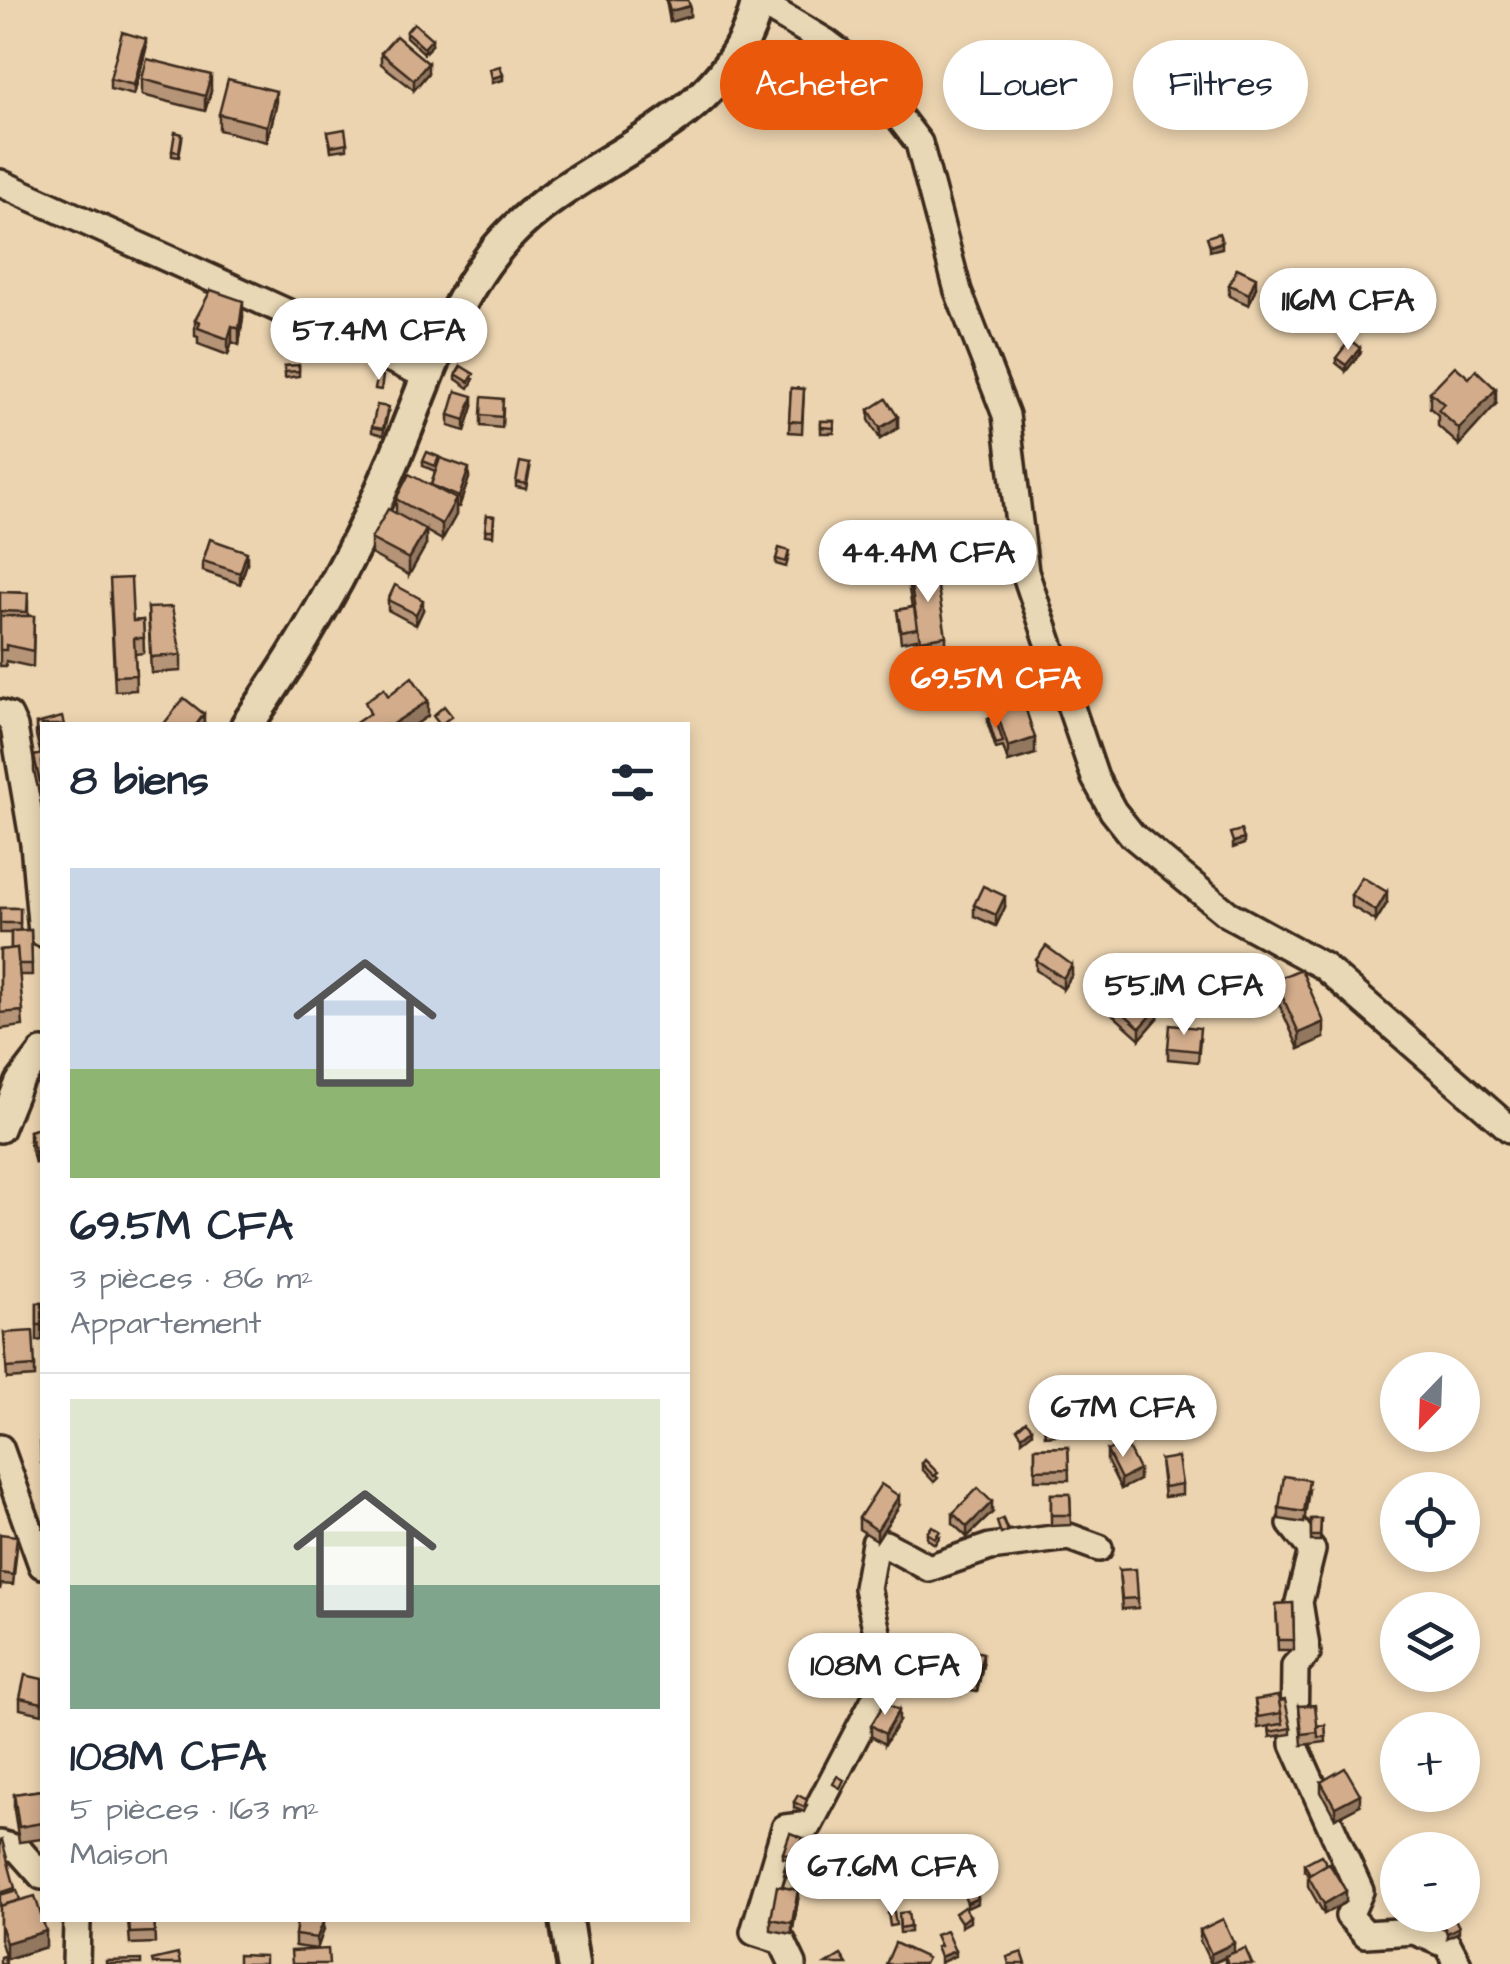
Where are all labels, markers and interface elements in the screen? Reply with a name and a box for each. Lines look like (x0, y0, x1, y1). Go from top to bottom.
chip: Acheter (720, 40, 923, 130)
chip: Louer (943, 40, 1113, 130)
chip: Filtres (1133, 40, 1308, 130)
pin: 116M CFA (1245, 268, 1451, 353)
text: 116M CFA (1282, 278, 1414, 323)
pin: 57.4M CFA (265, 298, 493, 383)
text: 57.4M CFA (292, 308, 466, 353)
pin: 44.4M CFA (814, 520, 1042, 605)
text: 44.4M CFA (841, 530, 1015, 575)
pin: 69.5M CFA (882, 646, 1110, 731)
text: 69.5M CFA (911, 656, 1081, 701)
text: 8 biens (70, 753, 209, 811)
icon: filters (605, 755, 660, 810)
icon: home (275, 933, 455, 1113)
pin: 55.1M CFA (1070, 953, 1298, 1038)
text: 55.1M CFA (1105, 963, 1263, 1008)
text: 69.5M CFA (70, 1198, 293, 1256)
text: 3 pièces · 86 m² (70, 1256, 313, 1301)
text: Appartement (70, 1301, 261, 1346)
north arrow (1380, 1352, 1480, 1452)
map controls (1380, 1352, 1480, 1932)
pin: 67M CFA (1031, 1375, 1215, 1460)
text: 67M CFA (1051, 1385, 1195, 1430)
icon: home (275, 1464, 455, 1644)
button: locate (1380, 1472, 1480, 1572)
button: layers (1380, 1592, 1480, 1692)
pin: 108M CFA (782, 1633, 988, 1718)
text: 108M CFA (810, 1643, 960, 1688)
button: + (1380, 1712, 1480, 1812)
text: 108M CFA (70, 1729, 266, 1787)
text: 5 pièces · 163 m² (70, 1787, 319, 1832)
text: Maison (70, 1832, 168, 1877)
button: − (1380, 1832, 1480, 1932)
pin: 67.6M CFA (778, 1834, 1006, 1919)
text: 67.6M CFA (808, 1844, 976, 1889)

